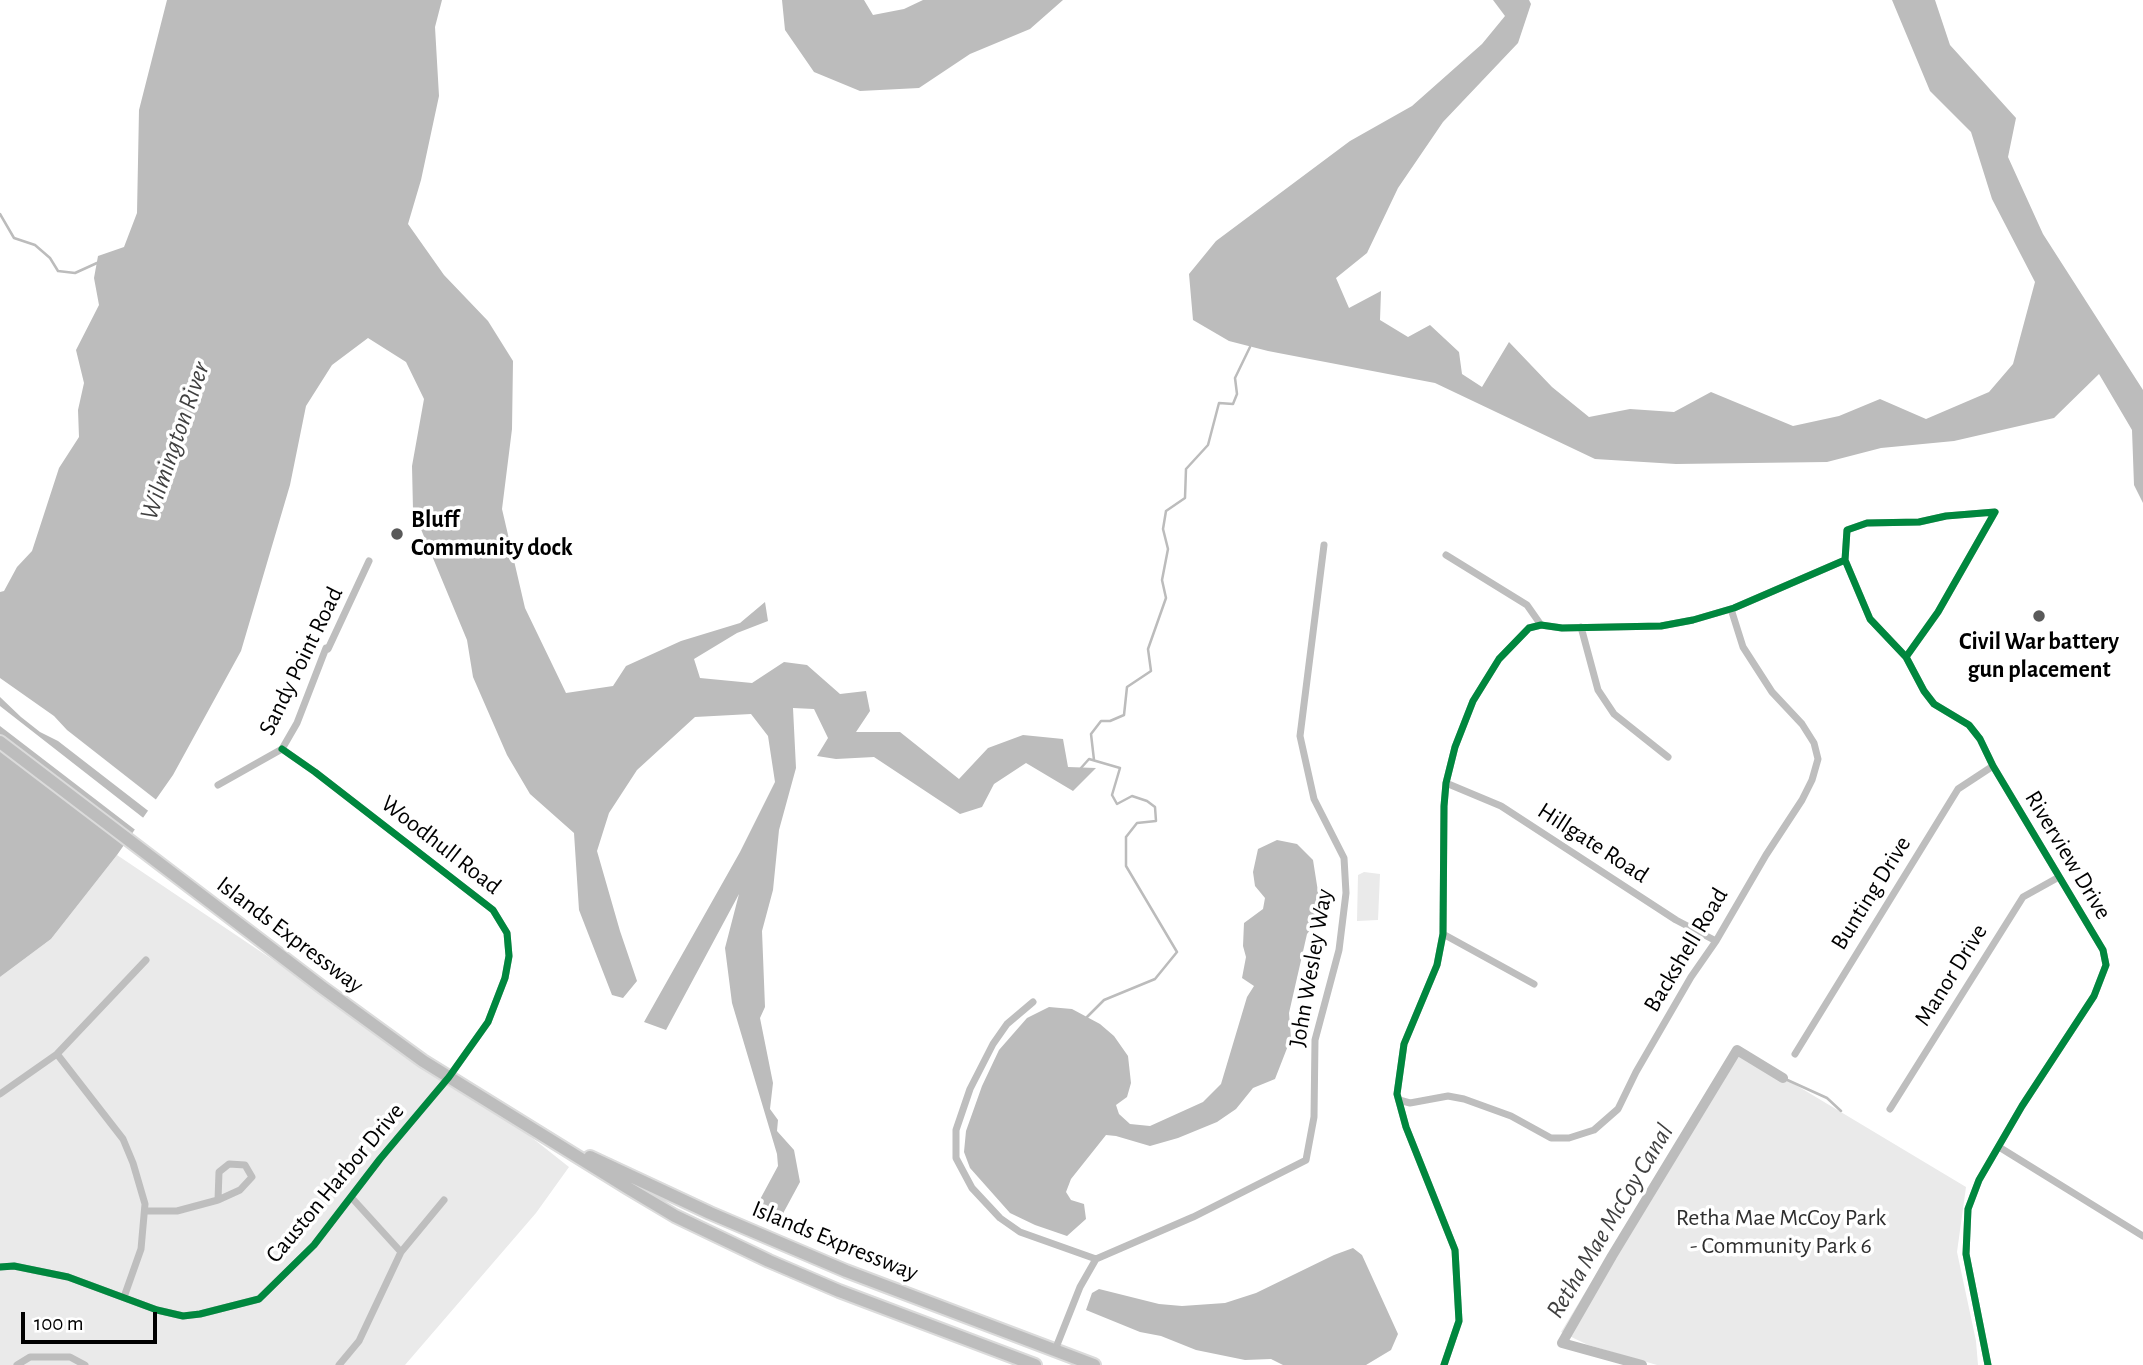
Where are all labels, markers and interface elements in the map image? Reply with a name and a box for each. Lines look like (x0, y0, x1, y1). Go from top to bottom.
water label: Wilmington River (133, 358, 217, 524)
place label: Bluff Community dock (411, 506, 573, 562)
marker: Bluff Community dock (389, 526, 405, 542)
street label: Sandy Point Road (253, 582, 349, 740)
marker: Civil War battery gun placement (2031, 608, 2047, 624)
place label: Civil War battery gun placement (1959, 628, 2119, 684)
street label: Riverview Drive (2018, 785, 2118, 925)
street label: Woodhull Road (375, 789, 507, 901)
street label: Hillgate Road (1532, 796, 1654, 890)
street label: Bunting Drive (1825, 831, 1917, 955)
street label: Islands Expressway (211, 870, 369, 1000)
street label: Backshell Road (1638, 883, 1734, 1017)
street label: John Wesley Way (1283, 887, 1339, 1049)
street label: Manor Drive (1908, 919, 1994, 1031)
street label: Causton Harbor Drive (260, 1097, 410, 1269)
water label: Retha Mae McCoy Canal (1540, 1118, 1680, 1324)
street label: Islands Expressway (748, 1195, 922, 1287)
park label: Retha Mae McCoy Park - Community Park 6 (1676, 1204, 1886, 1260)
scale bar (24, 1298, 161, 1342)
text: 100 m (34, 1313, 84, 1334)

